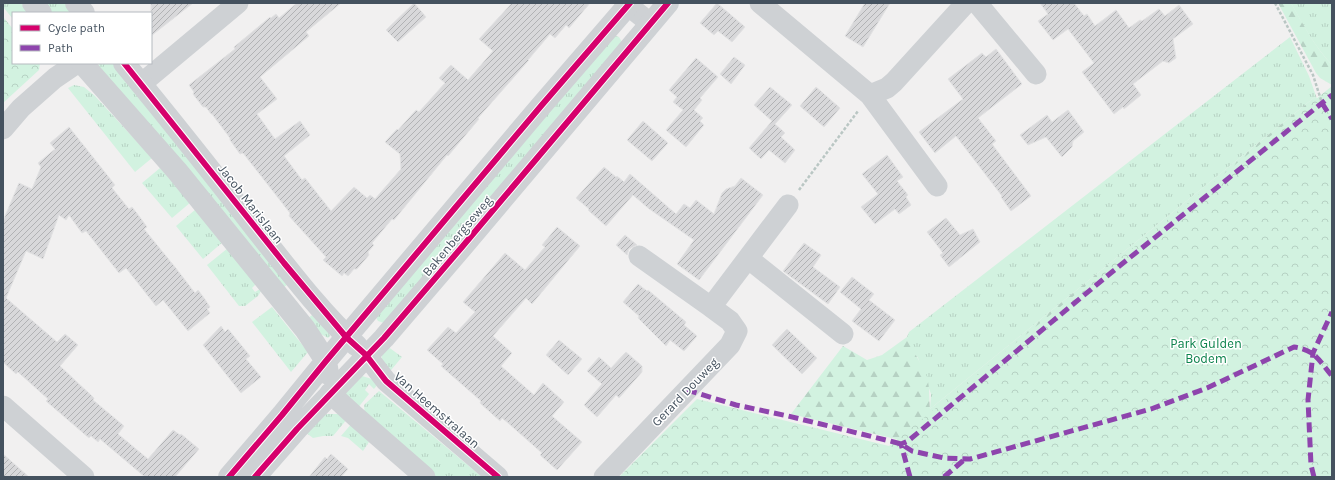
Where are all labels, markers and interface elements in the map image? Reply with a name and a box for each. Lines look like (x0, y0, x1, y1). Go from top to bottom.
legend (12, 12, 152, 64)
text: Cycle path (48, 21, 105, 35)
text: Path (48, 41, 73, 55)
street label: Jacob Marislaan (215, 161, 287, 247)
street label: Bakenbergseweg (419, 192, 495, 279)
park label: Park Gulden Bodem (1170, 336, 1242, 366)
street label: Gerard Douweg (649, 354, 722, 429)
street label: Van Heemstralaan (391, 369, 483, 451)

